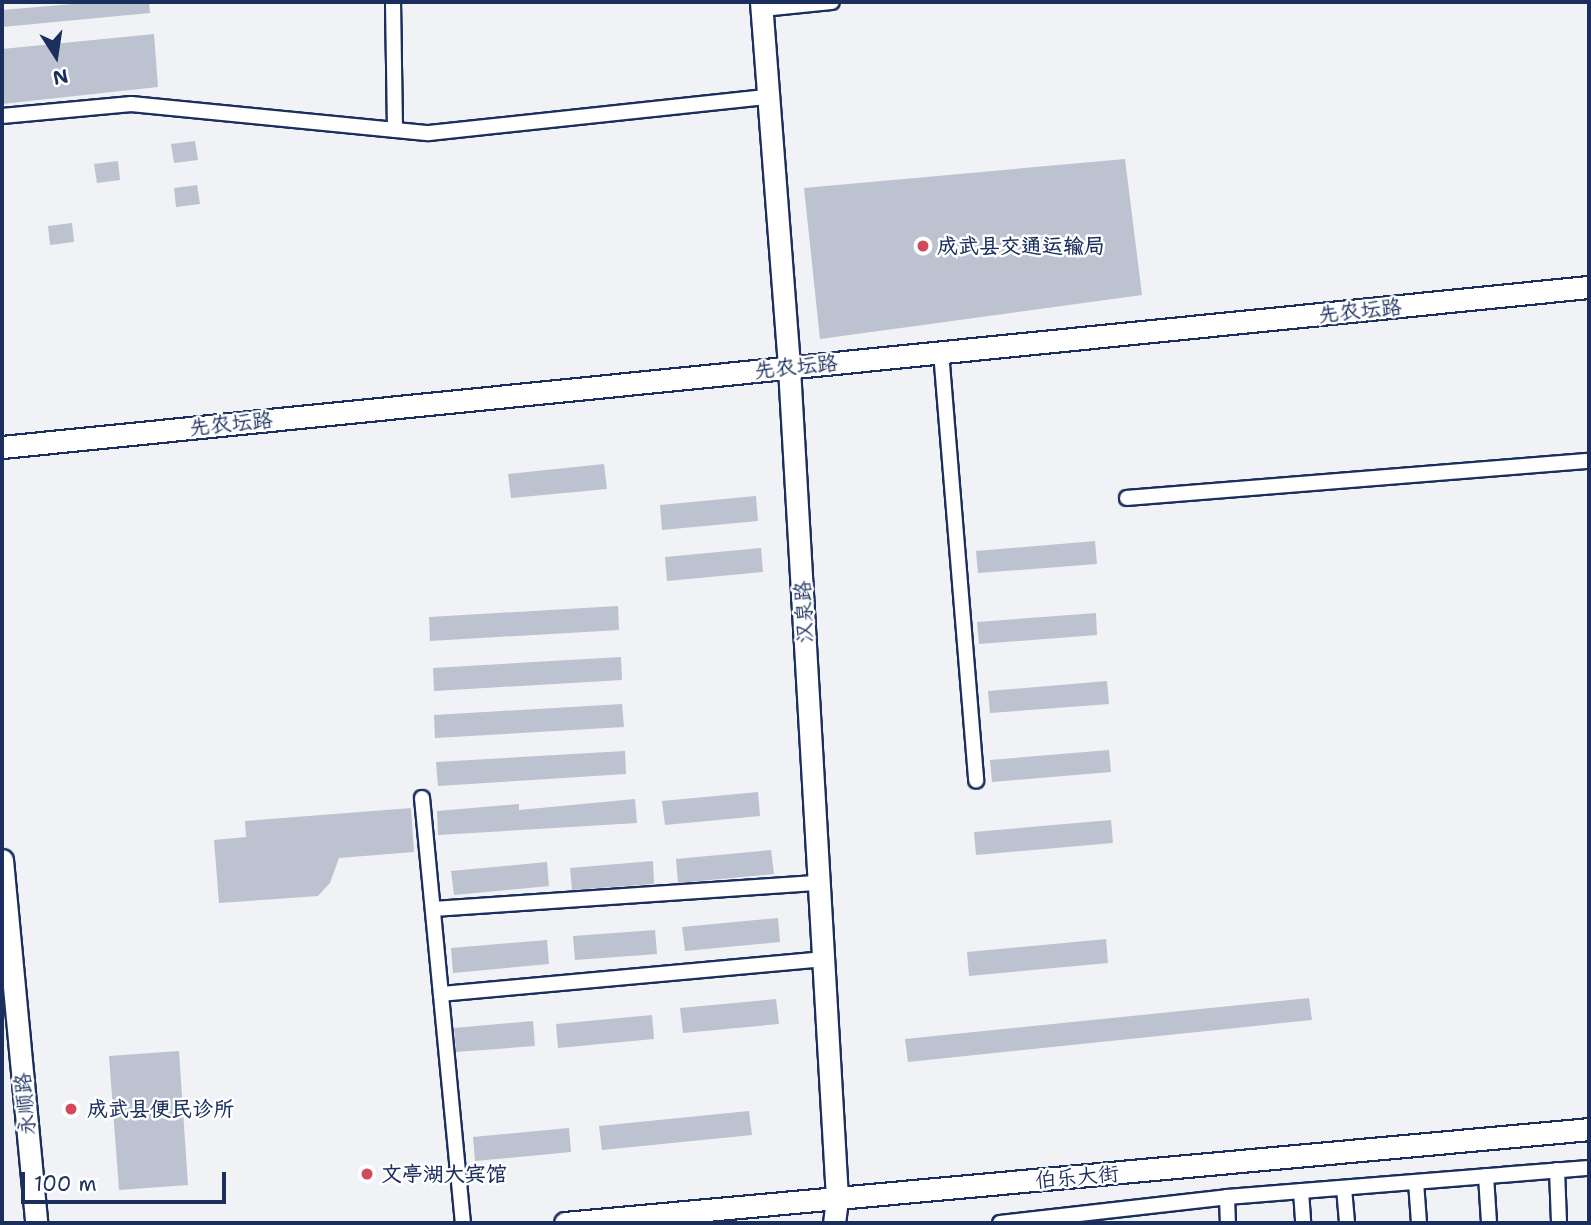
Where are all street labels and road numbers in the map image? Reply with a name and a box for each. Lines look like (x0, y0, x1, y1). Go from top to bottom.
street label: 先农坛路 (1317, 294, 1403, 328)
street label: 先农坛路 (753, 350, 839, 384)
street label: 先农坛路 (188, 407, 274, 441)
street label: 汉泉路 (790, 580, 818, 644)
street label: 永顺路 (10, 1072, 40, 1136)
street label: 伯乐大街 (1034, 1161, 1120, 1193)

